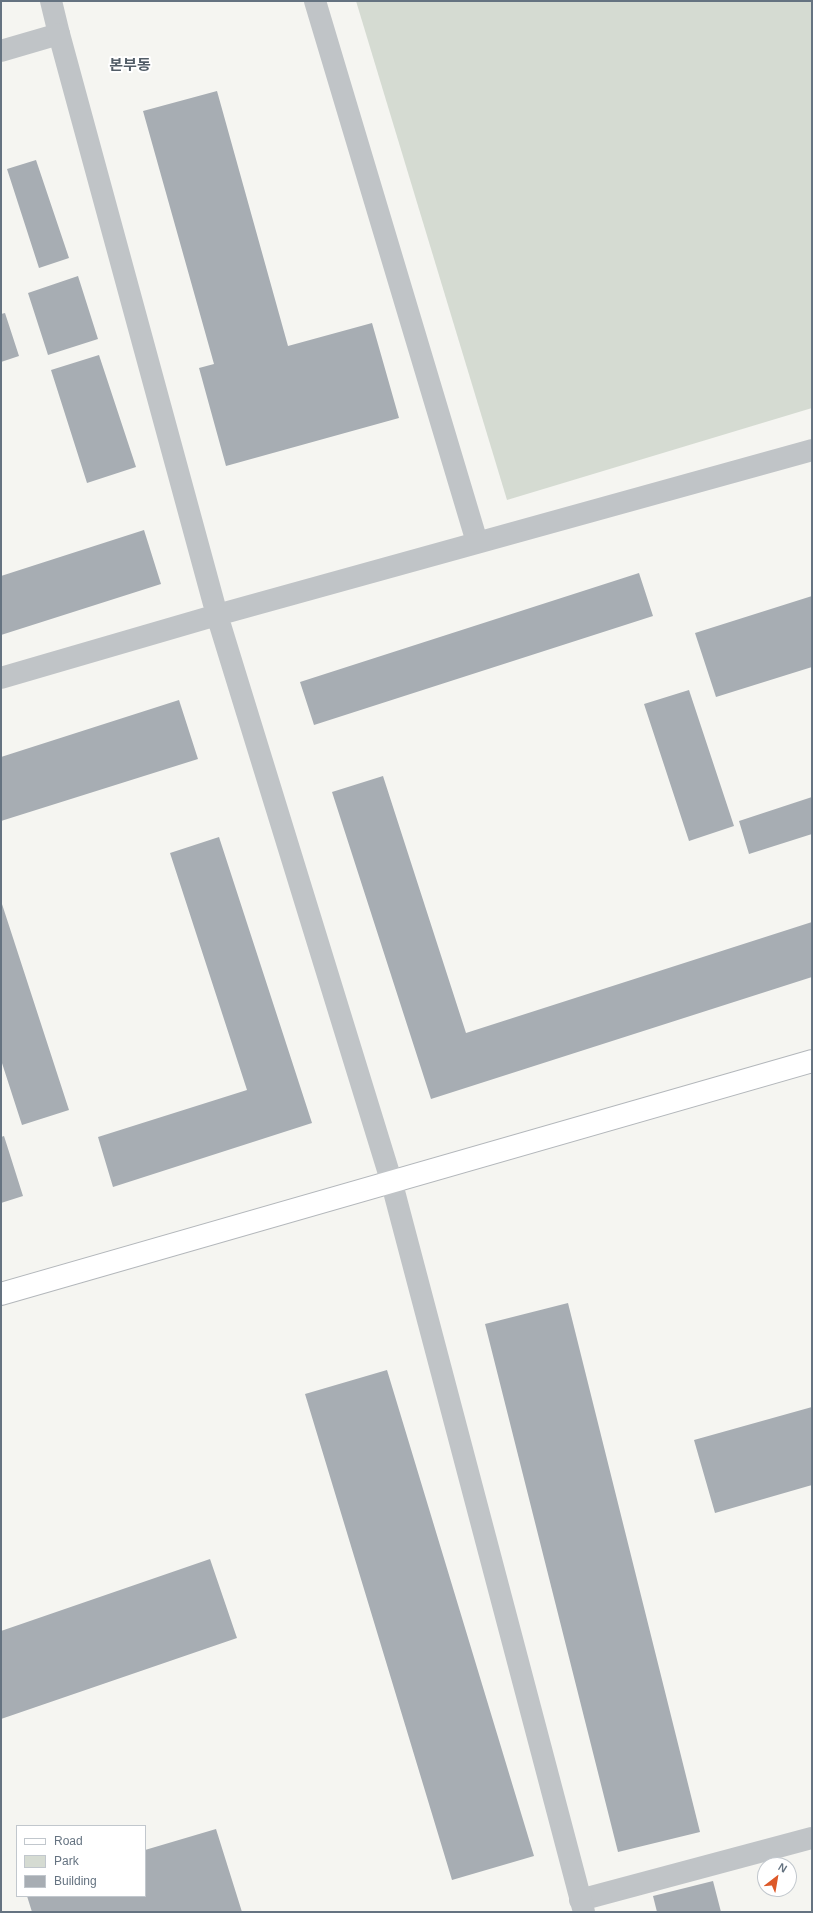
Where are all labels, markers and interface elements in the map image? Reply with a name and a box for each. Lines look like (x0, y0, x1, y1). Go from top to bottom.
district label: 본부동 (109, 57, 151, 75)
legend (16, 1825, 146, 1897)
text: Road (54, 1834, 83, 1848)
text: Park (54, 1854, 79, 1868)
north arrow (757, 1857, 797, 1897)
text: N (776, 1860, 789, 1875)
text: Building (54, 1874, 97, 1888)

